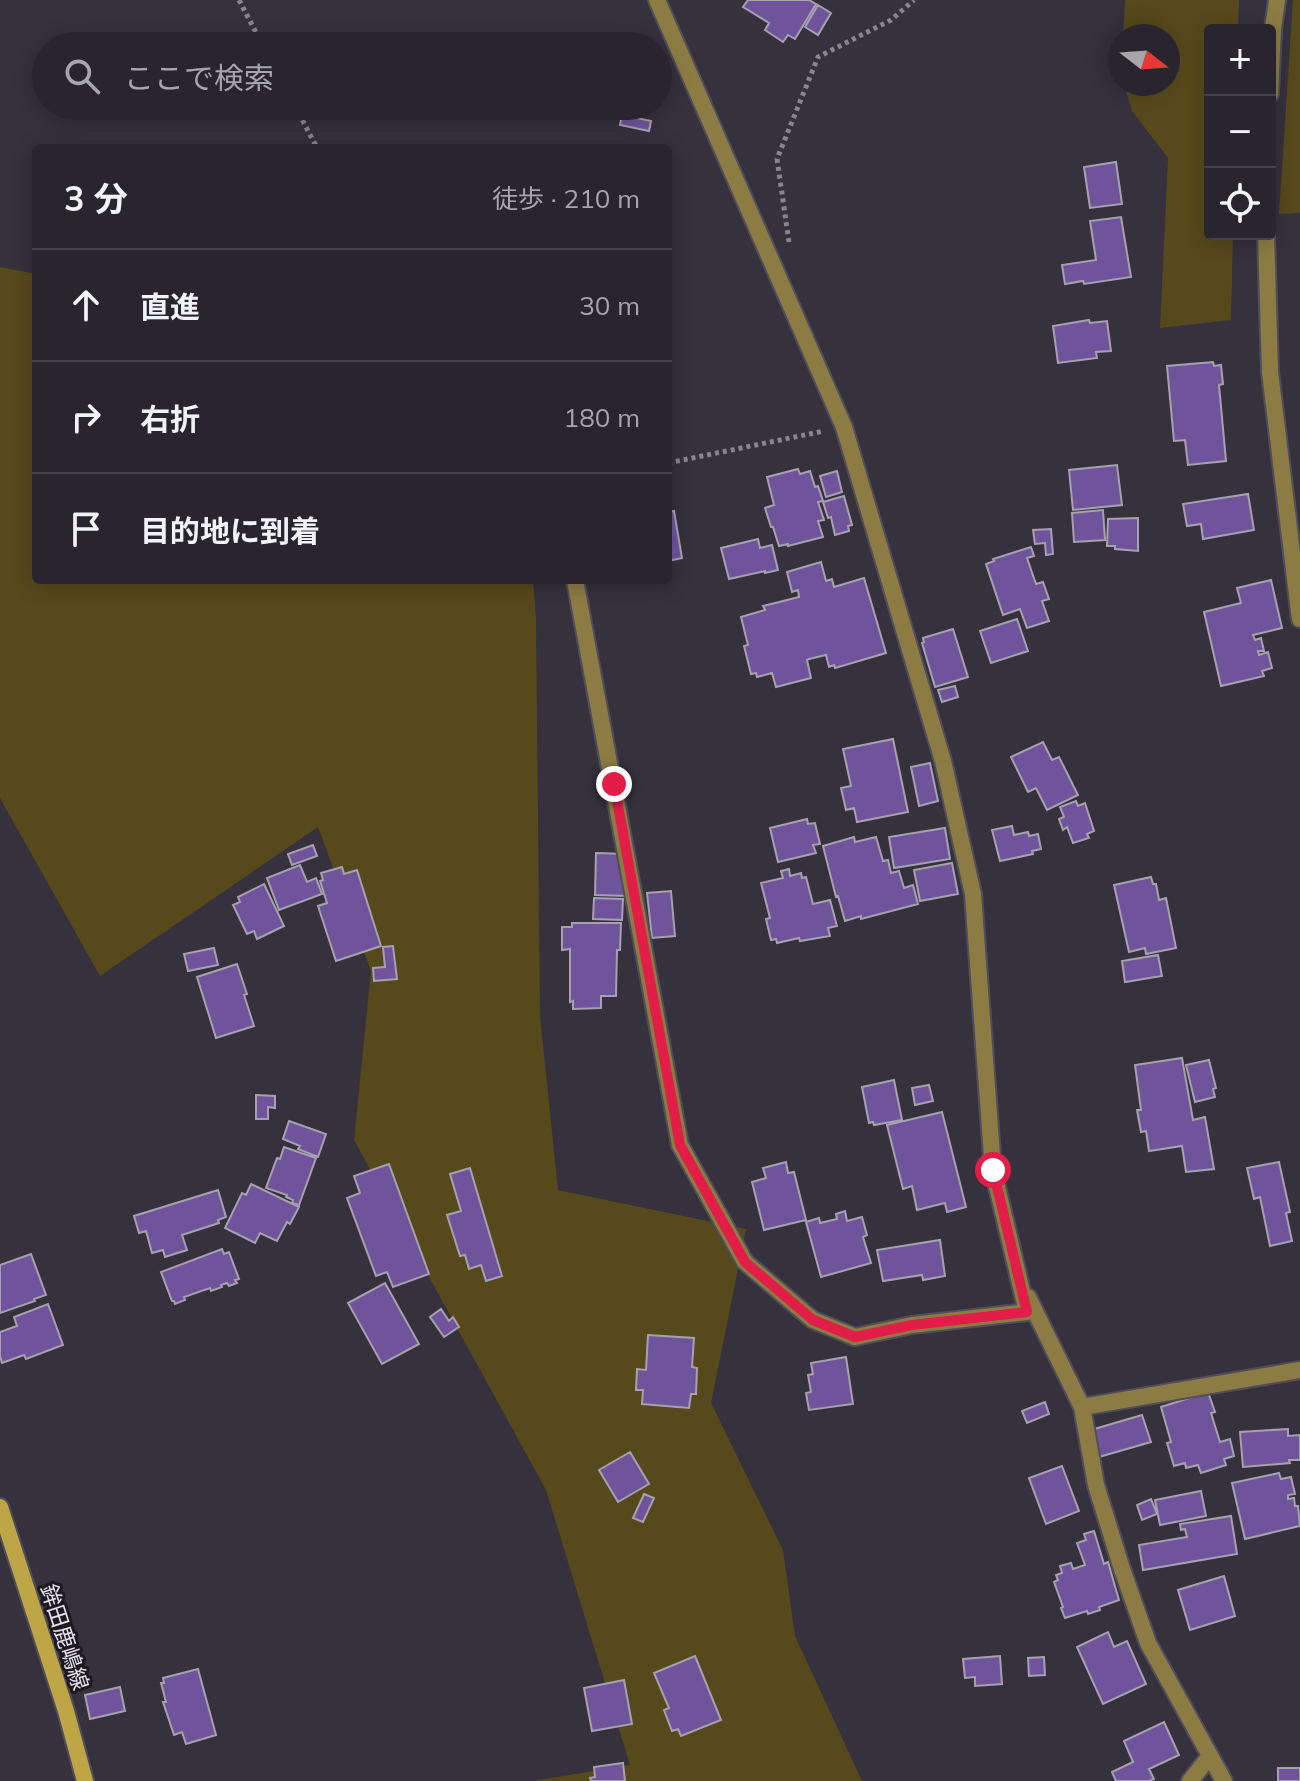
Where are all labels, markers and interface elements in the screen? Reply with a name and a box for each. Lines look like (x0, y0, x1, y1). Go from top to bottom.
north arrow (1108, 24, 1180, 96)
map controls (1204, 24, 1276, 240)
button: + (1204, 24, 1276, 96)
search box (32, 32, 672, 120)
icon: search (60, 54, 104, 98)
text: ここで検索 (124, 59, 274, 97)
button: − (1204, 96, 1276, 168)
button: locate (1204, 168, 1276, 240)
text: 3 分 (64, 177, 128, 220)
text: 徒歩 · 210 m (492, 182, 640, 215)
icon: ahead (64, 283, 108, 327)
text: 直進 (140, 288, 200, 326)
text: 30 m (579, 289, 640, 322)
icon: right (64, 395, 108, 439)
text: 右折 (140, 400, 200, 438)
text: 180 m (564, 401, 640, 434)
icon: arrive (64, 507, 108, 551)
text: 目的地に到着 (140, 512, 320, 550)
route end (596, 766, 632, 802)
route start (975, 1152, 1011, 1188)
street label: 鉾田鹿嶋線 (35, 1580, 95, 1694)

